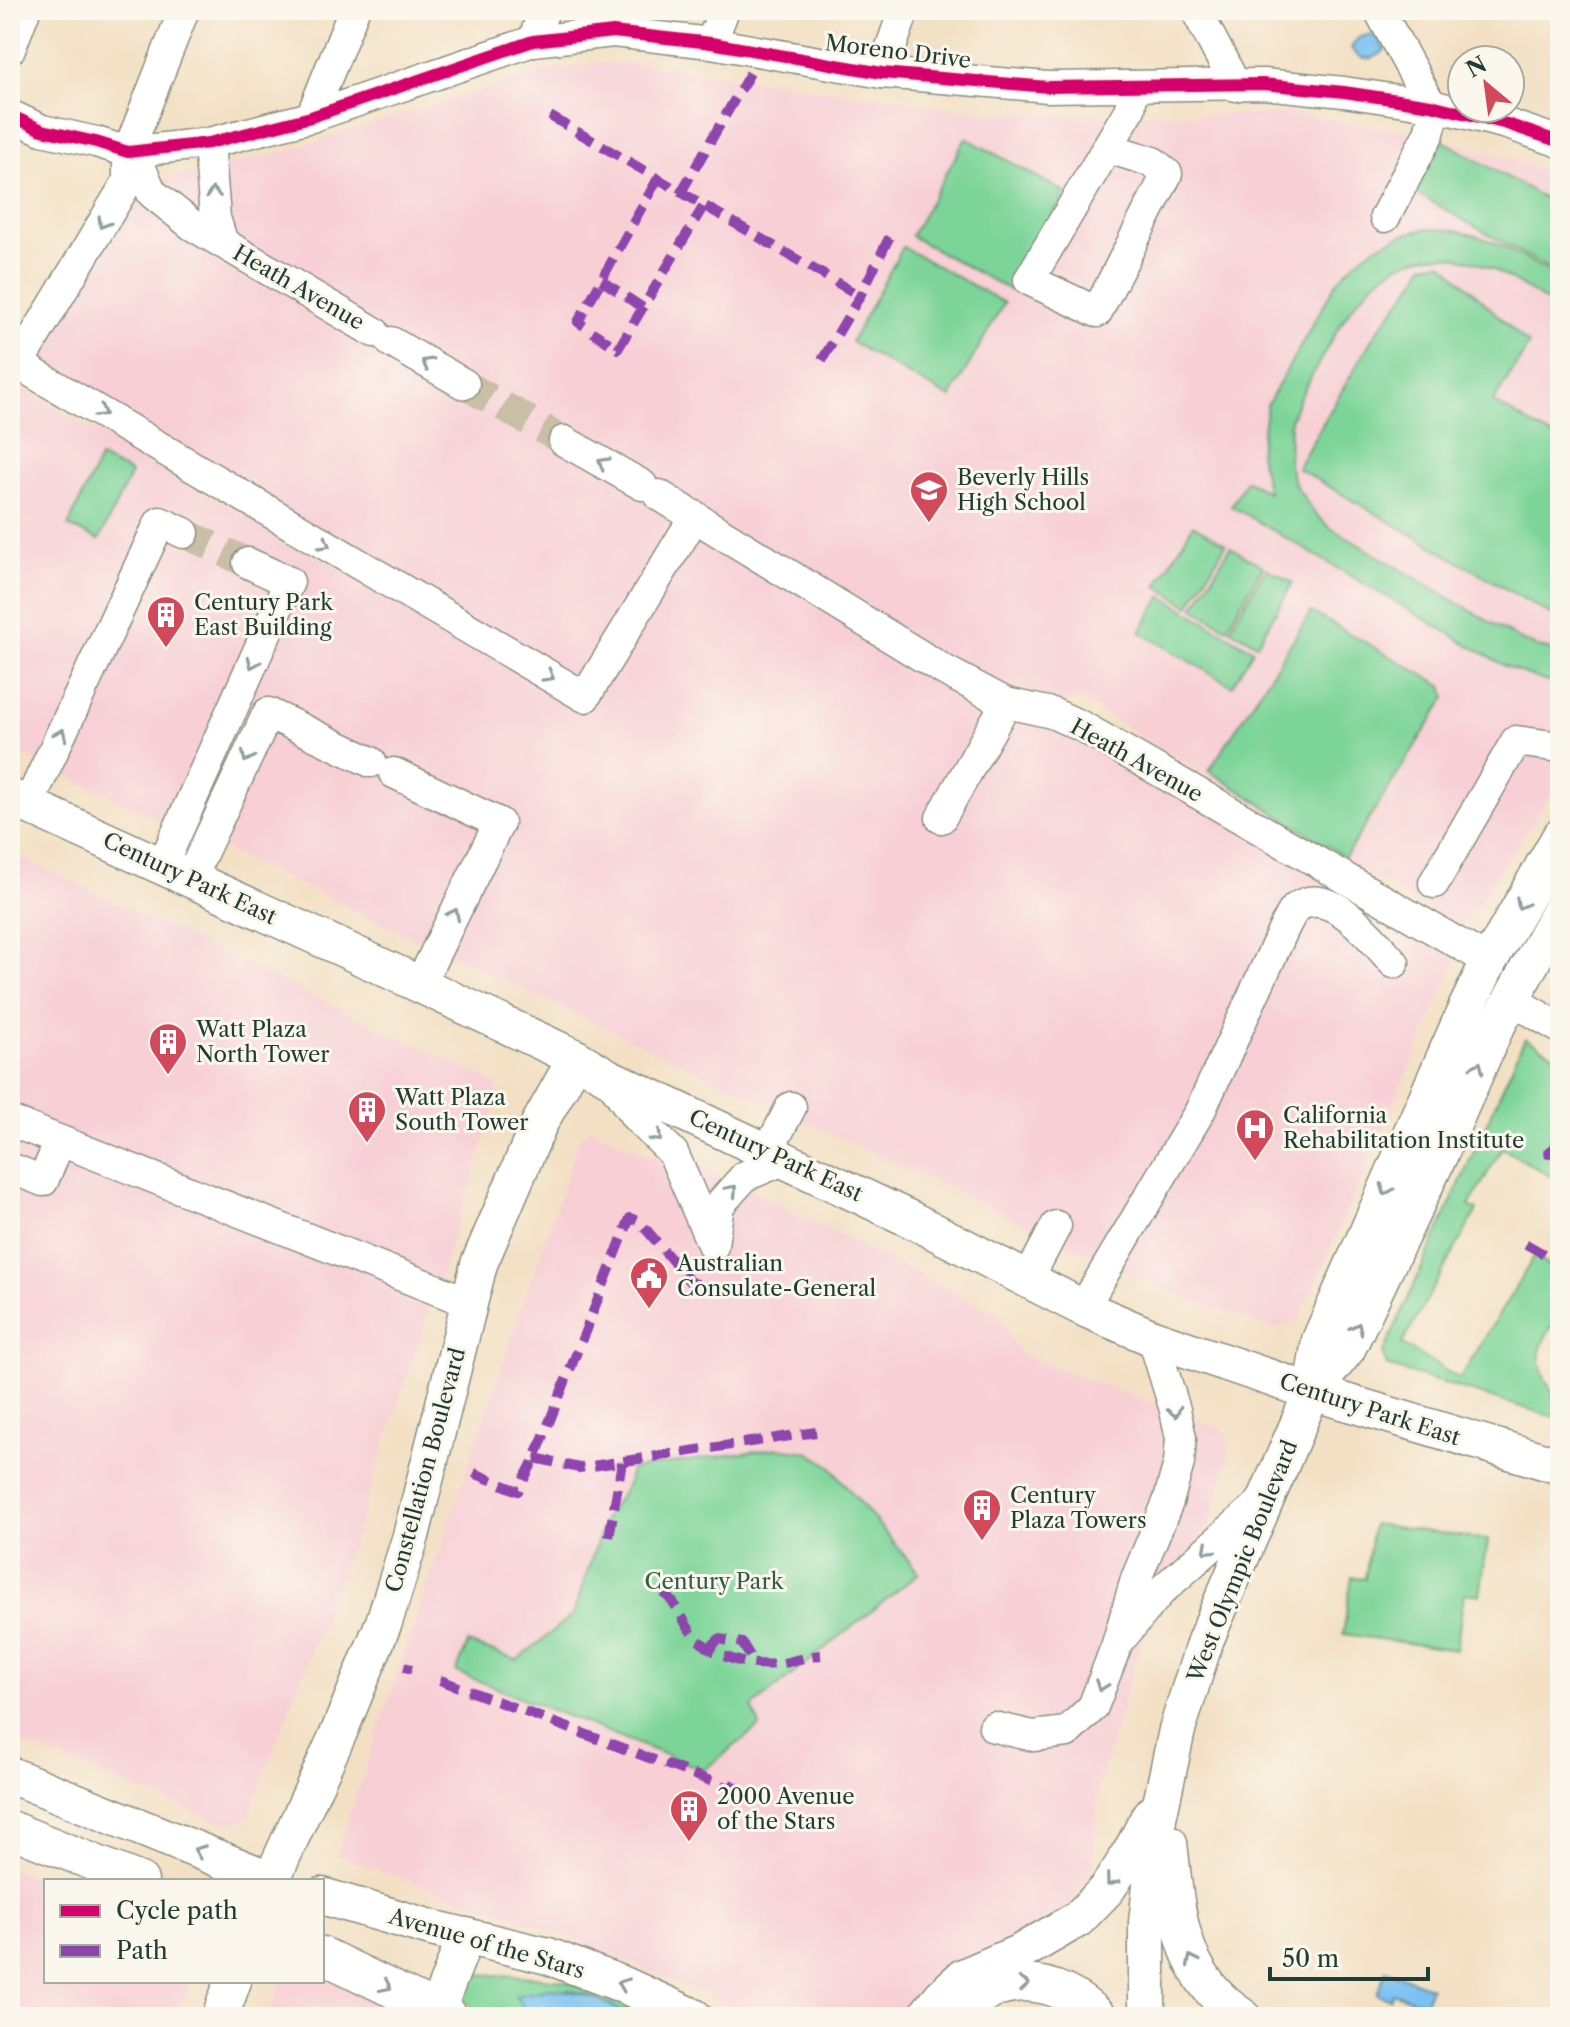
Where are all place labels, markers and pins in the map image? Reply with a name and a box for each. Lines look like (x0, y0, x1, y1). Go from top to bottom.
place label: Beverly Hills High School (957, 464, 1089, 516)
school or university icon: Beverly Hills High School (908, 469, 950, 524)
place label: Century Park East Building (194, 589, 334, 641)
building icon: Century Park East Building (145, 594, 187, 649)
place label: Watt Plaza North Tower (195, 1016, 330, 1068)
building icon: Watt Plaza North Tower (147, 1021, 189, 1076)
place label: Watt Plaza South Tower (394, 1084, 528, 1136)
building icon: Watt Plaza South Tower (346, 1089, 388, 1144)
place label: California Rehabilitation Institute (1283, 1102, 1524, 1154)
hospital icon: California Rehabilitation Institute (1234, 1107, 1276, 1162)
place label: Australian Consulate-General (676, 1250, 877, 1302)
public building icon: Australian Consulate-General (628, 1255, 670, 1310)
place label: Century Plaza Towers (1010, 1482, 1147, 1534)
building icon: Century Plaza Towers (961, 1487, 1003, 1542)
place label: 2000 Avenue of the Stars (717, 1783, 855, 1835)
building icon: 2000 Avenue of the Stars (668, 1788, 710, 1843)

